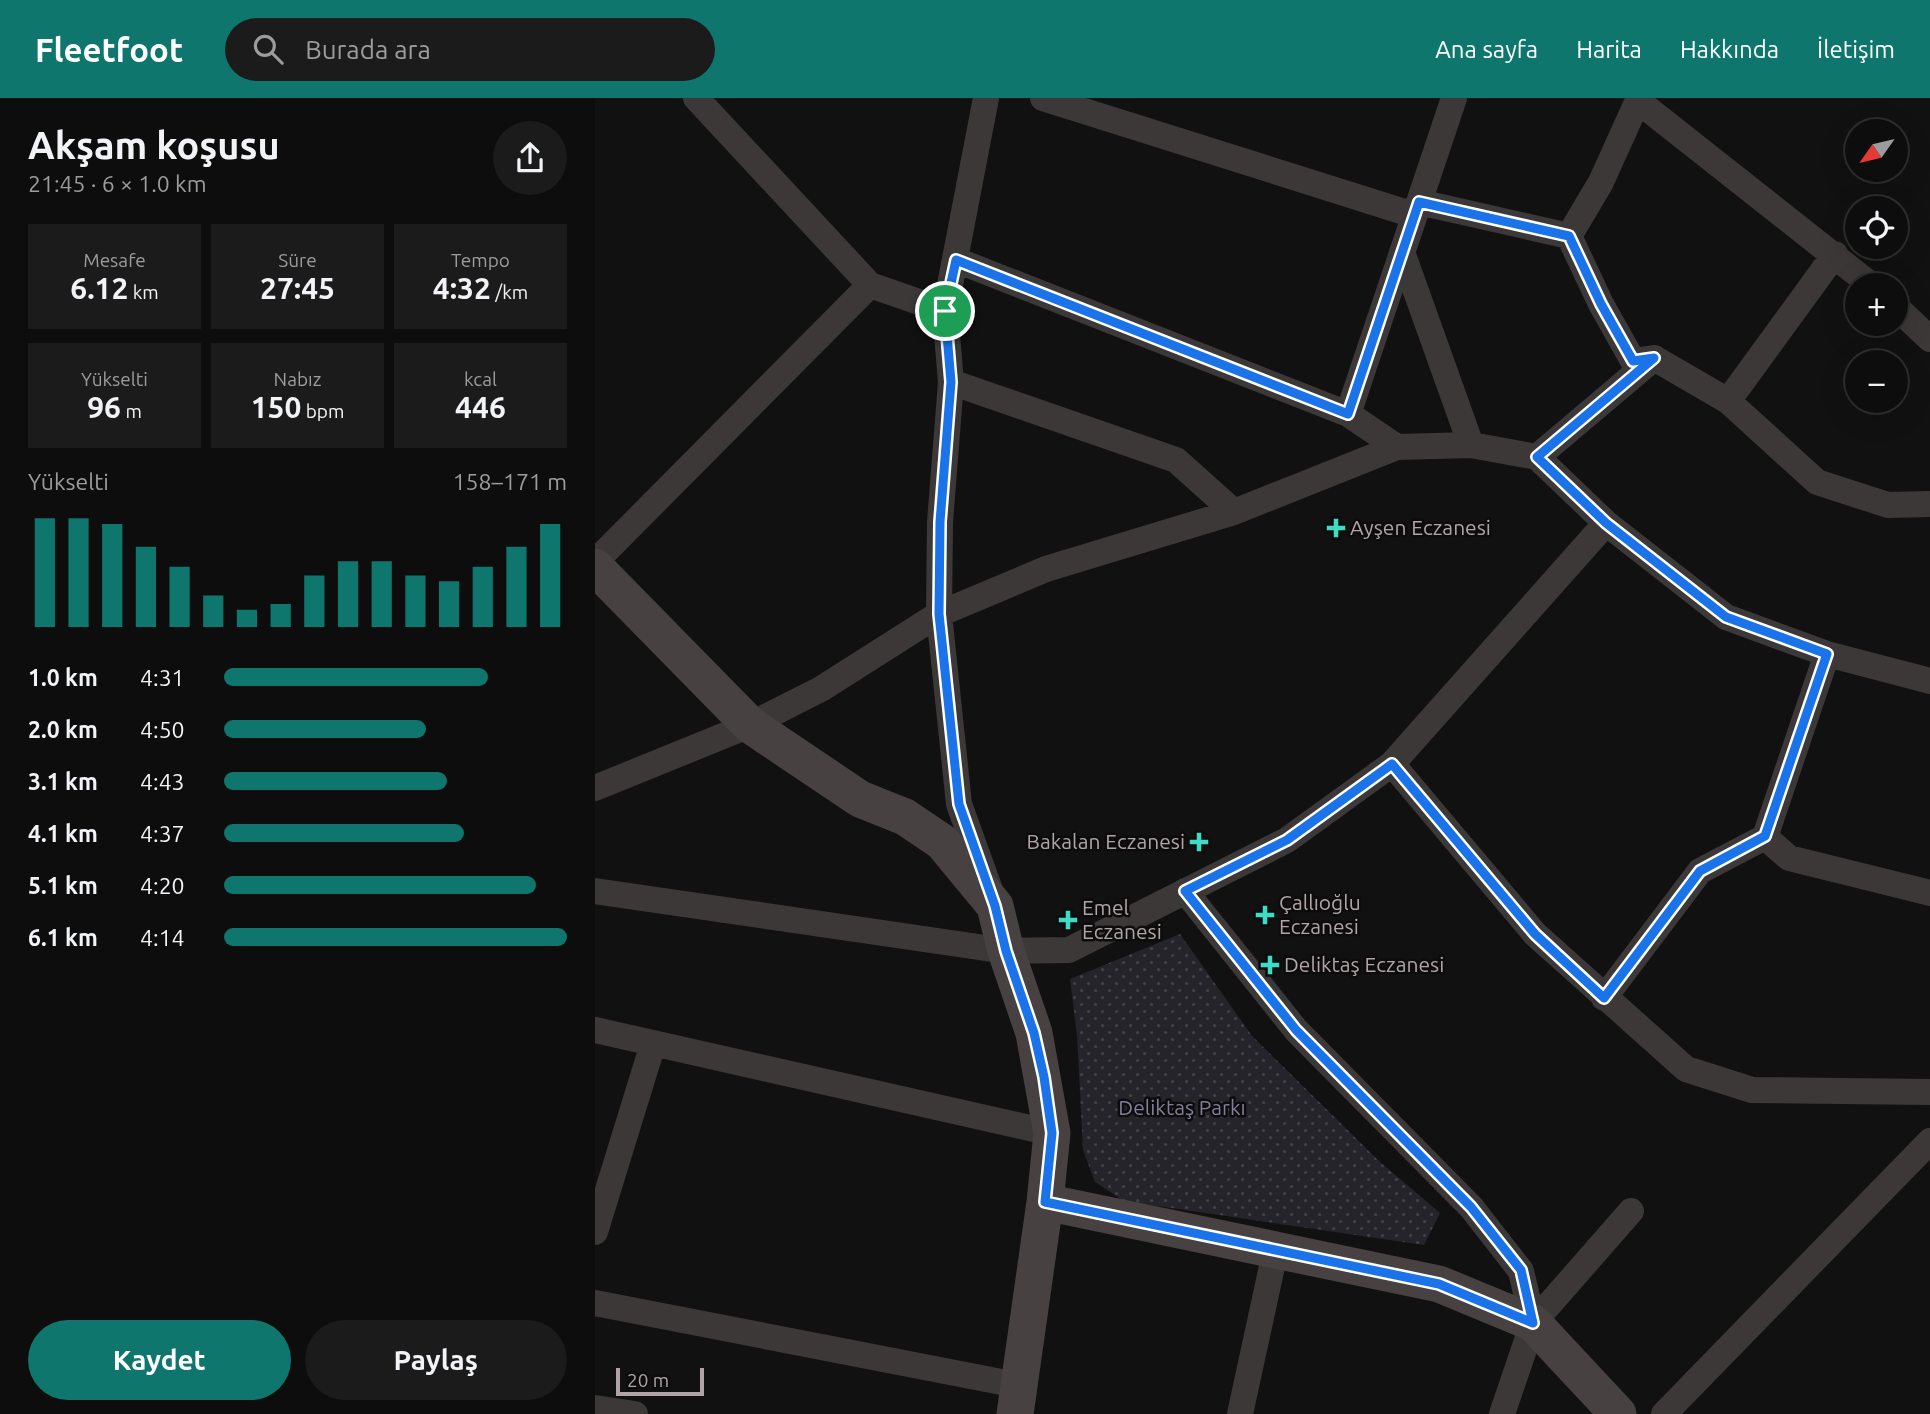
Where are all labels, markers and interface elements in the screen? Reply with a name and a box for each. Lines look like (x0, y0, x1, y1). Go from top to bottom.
search box (225, 18, 715, 81)
icon: search (249, 30, 287, 68)
text: Fleetfoot (35, 31, 183, 68)
text: Burada ara (305, 35, 431, 64)
text: Ana sayfa (1435, 36, 1538, 63)
text: Harita (1576, 36, 1642, 63)
text: Hakkında (1680, 36, 1779, 63)
text: İletişim (1817, 36, 1895, 63)
north arrow (1845, 119, 1907, 182)
map controls (1845, 119, 1908, 413)
button: share (493, 121, 567, 195)
text: Akşam koşusu (28, 124, 280, 166)
text: 21:45 · 6 × 1.0 km (28, 171, 207, 196)
button: locate (1845, 196, 1908, 259)
text: Mesafe (83, 249, 146, 271)
text: Süre (278, 249, 317, 271)
text: Tempo (451, 249, 510, 271)
text: 6.12 (70, 271, 128, 305)
text: 27:45 (260, 271, 335, 305)
text: 4:32 (433, 271, 491, 305)
button: + (1845, 273, 1908, 336)
text: km (128, 281, 159, 303)
text: /km (491, 281, 528, 303)
pin (915, 281, 975, 341)
icon: arrive (926, 292, 964, 330)
button: − (1845, 350, 1908, 413)
text: Yükselti (81, 368, 148, 390)
text: Nabız (274, 368, 321, 390)
text: kcal (464, 368, 497, 390)
text: 96 (87, 390, 121, 424)
text: 150 (251, 390, 301, 424)
text: 446 (455, 390, 506, 424)
text: m (121, 400, 142, 422)
text: bpm (301, 400, 344, 422)
text: Yükselti (28, 469, 109, 494)
text: 158–171 m (453, 469, 567, 494)
place label: Ayşen Eczanesi (1350, 515, 1491, 539)
marker: Ayşen Eczanesi (1328, 520, 1344, 536)
text: 1.0 km (28, 665, 98, 690)
text: 4:31 (140, 665, 185, 690)
text: 2.0 km (28, 717, 98, 742)
text: 4:50 (140, 717, 185, 742)
text: 3.1 km (28, 769, 98, 794)
text: 4:43 (140, 769, 185, 794)
text: 4.1 km (28, 821, 98, 846)
text: 4:37 (140, 821, 185, 846)
place label: Bakalan Eczanesi (1027, 829, 1185, 853)
marker: Bakalan Eczanesi (1191, 834, 1207, 850)
text: 5.1 km (28, 873, 98, 898)
text: 4:20 (140, 873, 185, 898)
place label: Çallıoğlu Eczanesi (1279, 890, 1361, 938)
place label: Emel Eczanesi (1082, 895, 1162, 943)
marker: Çallıoğlu Eczanesi (1257, 907, 1273, 923)
marker: Emel Eczanesi (1060, 912, 1076, 928)
text: 6.1 km (28, 925, 98, 950)
text: 4:14 (140, 925, 185, 950)
place label: Deliktaş Eczanesi (1284, 952, 1444, 976)
marker: Deliktaş Eczanesi (1262, 957, 1278, 973)
park label: Deliktaş Parkı (1118, 1095, 1246, 1119)
button: Kaydet (28, 1320, 291, 1400)
button: Paylaş (305, 1320, 567, 1400)
scale bar (616, 1365, 703, 1397)
text: 20 m (627, 1369, 669, 1391)

